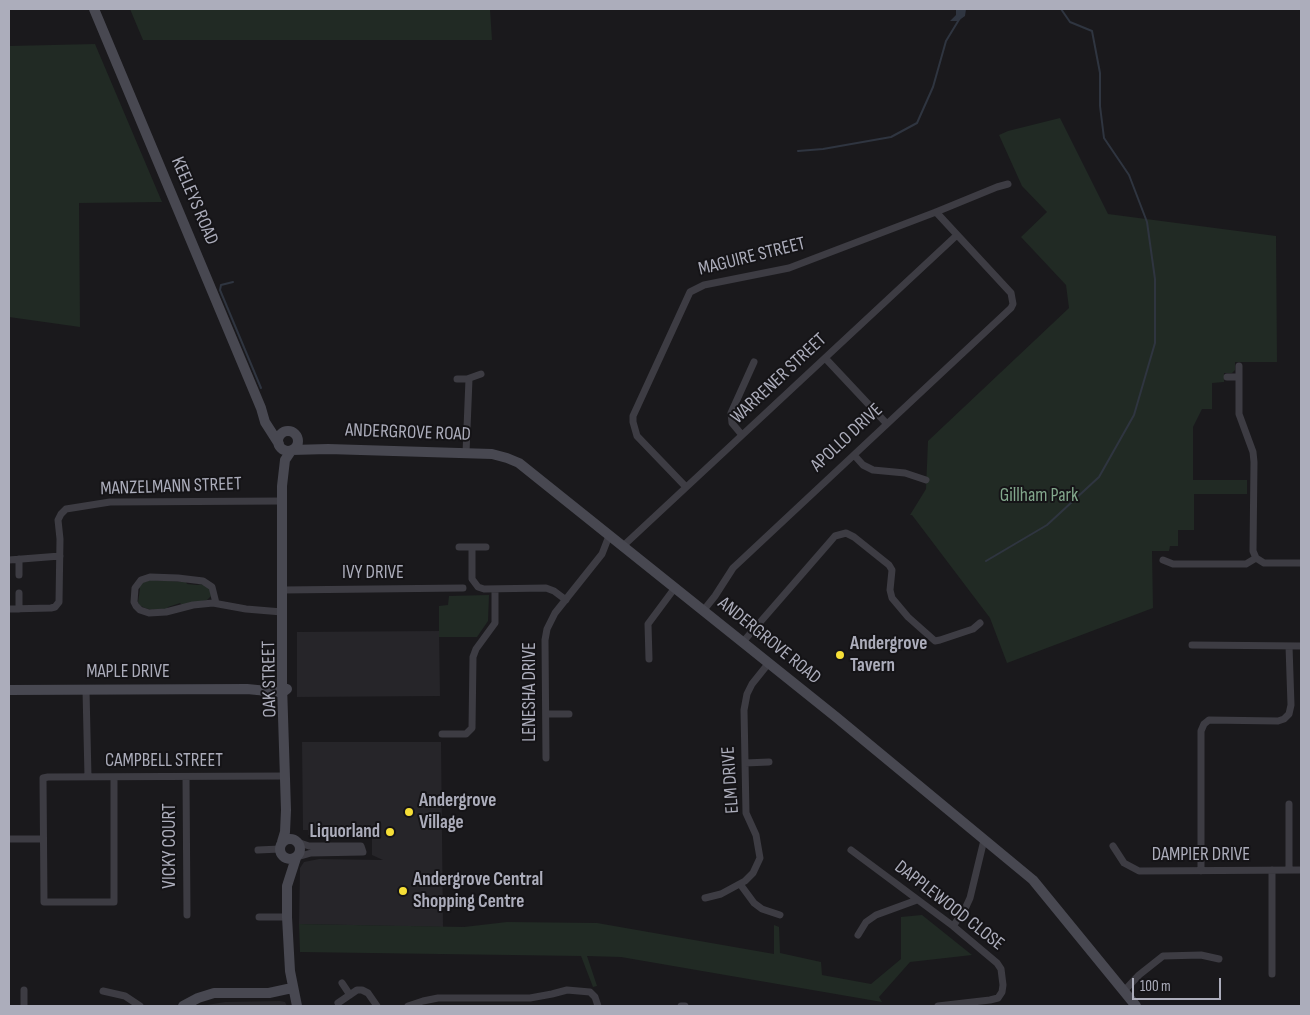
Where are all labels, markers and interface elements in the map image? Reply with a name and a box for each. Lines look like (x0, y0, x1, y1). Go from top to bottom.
street label: KEELEYS ROAD (165, 154, 223, 248)
street label: MAGUIRE STREET (696, 233, 808, 281)
street label: WARRENER STREET (726, 329, 832, 429)
street label: APOLLO DRIVE (806, 399, 888, 477)
street label: ANDERGROVE ROAD (345, 419, 471, 447)
street label: MANZELMANN STREET (100, 473, 242, 501)
park label: Gillham Park (1000, 485, 1078, 507)
street label: IVY DRIVE (342, 562, 404, 584)
street label: ANDERGROVE ROAD (713, 593, 825, 689)
place label: Andergrove Tavern (850, 633, 927, 677)
street label: OAK STREET (258, 640, 282, 718)
street label: LENESHA DRIVE (519, 642, 541, 742)
marker: Andergrove Tavern (834, 649, 846, 661)
street label: MAPLE DRIVE (86, 661, 170, 683)
street label: ELM DRIVE (717, 746, 745, 814)
street label: CAMPBELL STREET (105, 750, 223, 772)
place label: Andergrove Village (419, 790, 496, 834)
street label: VICKY COURT (159, 803, 181, 889)
marker: Andergrove Village (403, 806, 415, 818)
place label: Liquorland (310, 821, 380, 843)
marker: Liquorland (384, 826, 396, 838)
street label: DAMPIER DRIVE (1152, 844, 1250, 866)
street label: DAPPLEWOOD CLOSE (890, 856, 1008, 956)
place label: Andergrove Central Shopping Centre (413, 869, 543, 913)
marker: Andergrove Central Shopping Centre (397, 885, 409, 897)
scale bar (1135, 968, 1224, 1000)
text: 100 m (1140, 977, 1171, 996)

